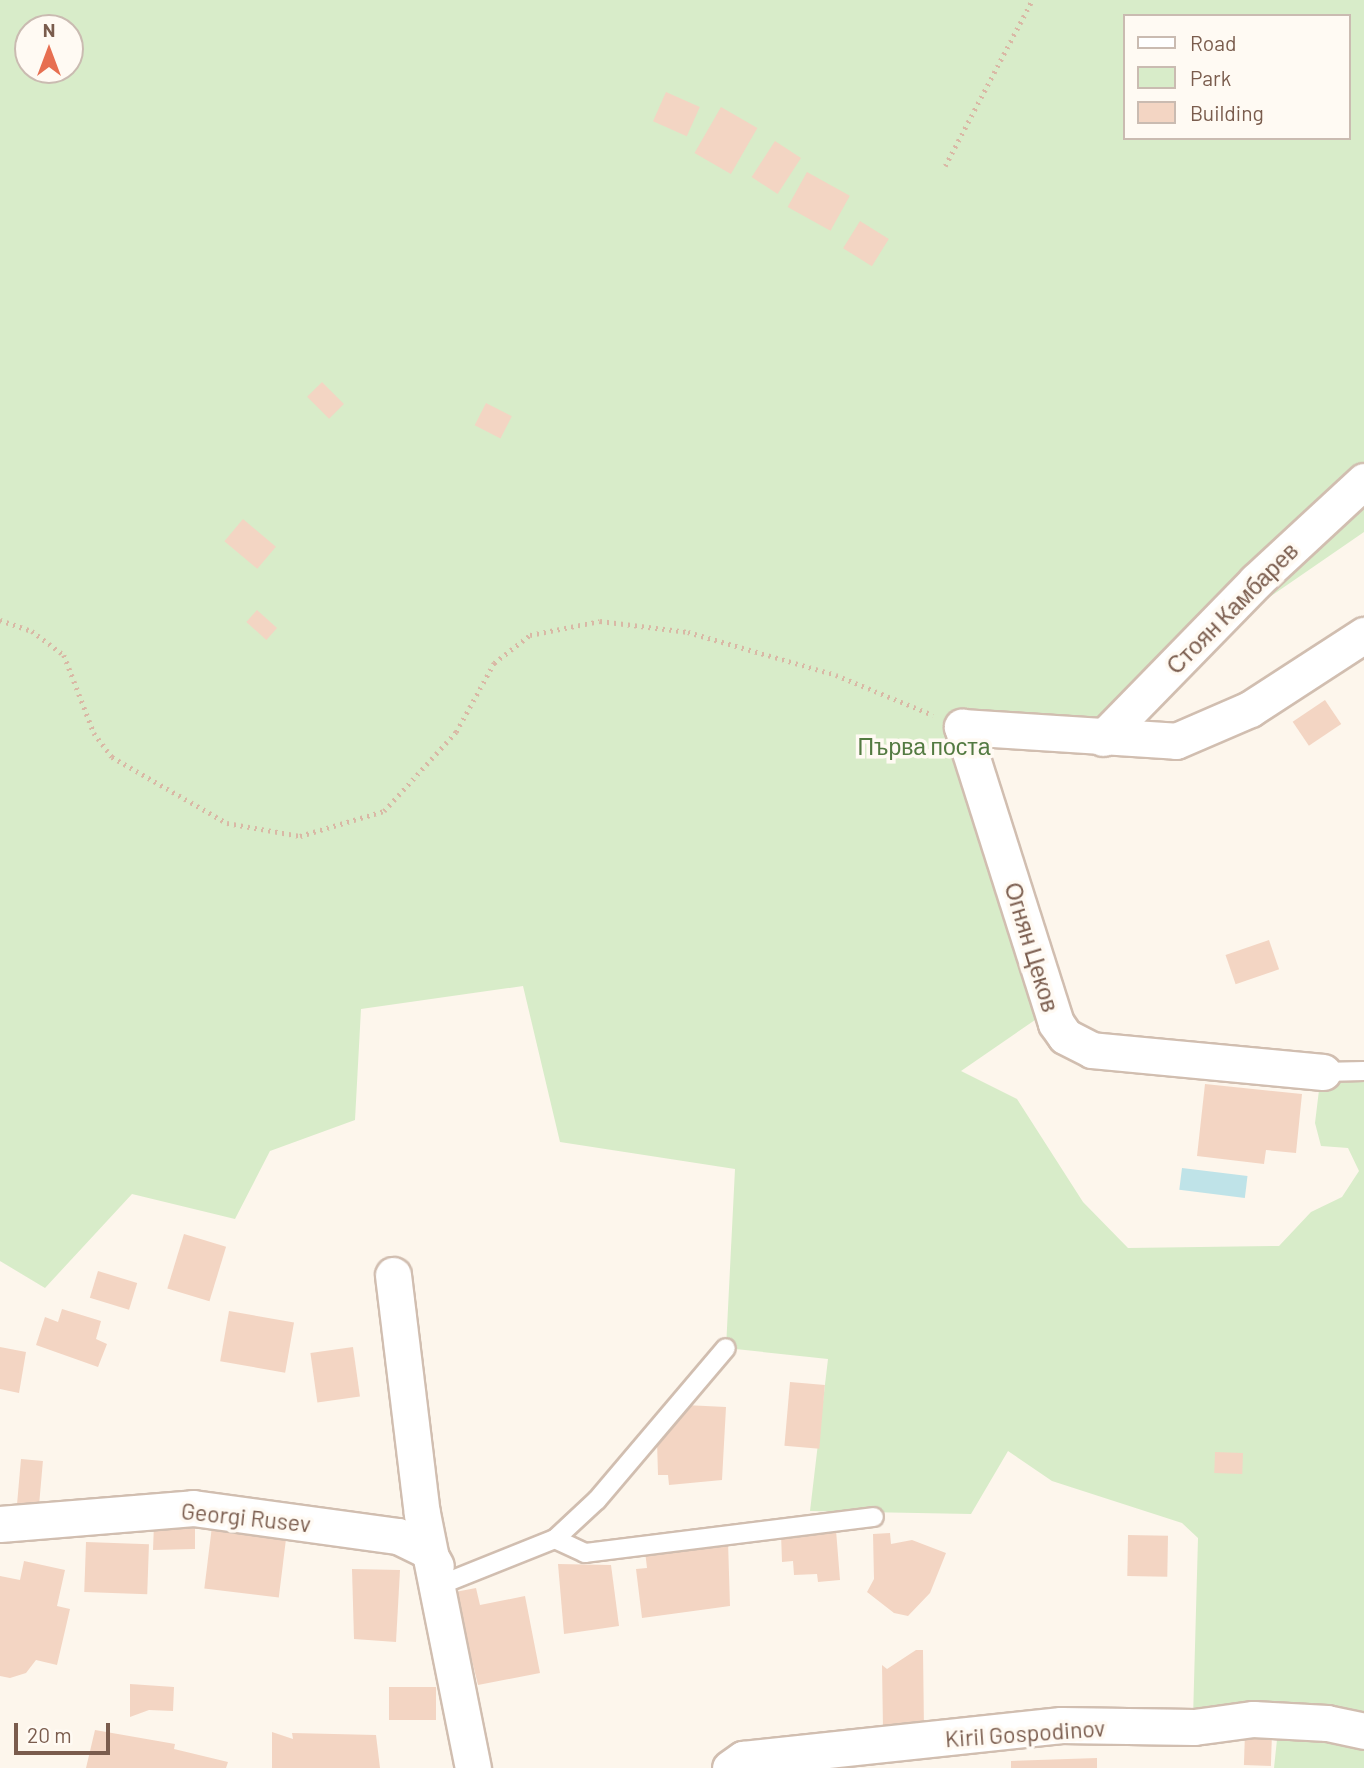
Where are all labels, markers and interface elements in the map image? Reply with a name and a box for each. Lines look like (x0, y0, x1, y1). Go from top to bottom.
north arrow (14, 14, 84, 84)
legend (1122, 14, 1350, 140)
text: N (43, 18, 55, 41)
text: Road (1190, 30, 1236, 55)
text: Park (1190, 65, 1231, 90)
text: Building (1190, 100, 1264, 125)
street label: Стоян Камбарев (1161, 537, 1303, 679)
park label: Първа поста (858, 732, 990, 760)
street label: Огнян Цеков (999, 879, 1065, 1015)
street label: Georgi Rusev (180, 1496, 312, 1538)
scale bar (18, 1708, 114, 1752)
street label: Kiril Gospodinov (944, 1714, 1106, 1752)
text: 20 m (27, 1722, 72, 1747)

